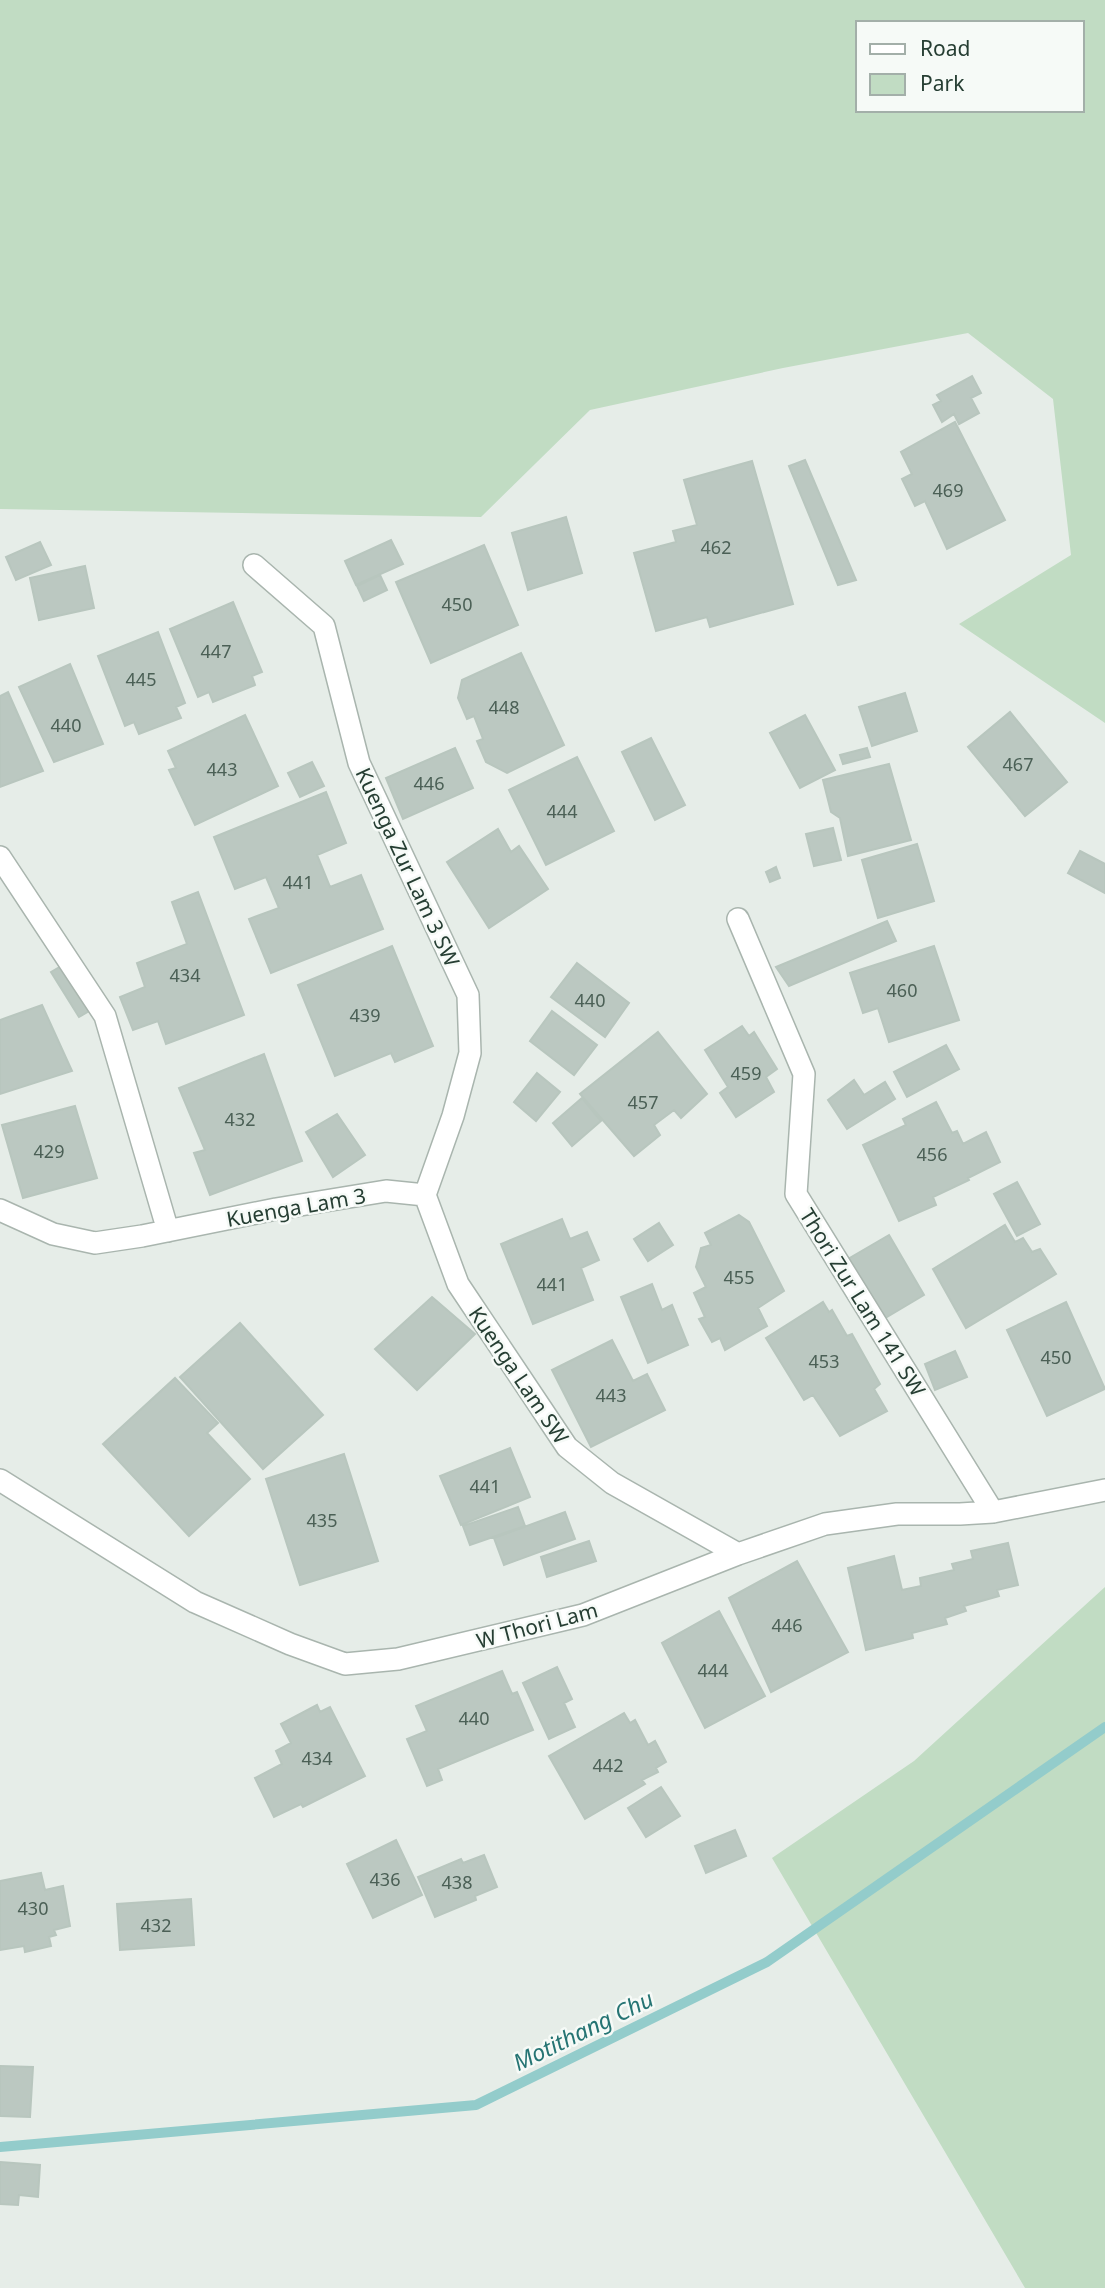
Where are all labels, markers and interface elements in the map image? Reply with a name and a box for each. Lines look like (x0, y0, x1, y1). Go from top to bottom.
legend (856, 21, 1084, 112)
text: Road (920, 34, 970, 62)
text: Park (920, 69, 965, 97)
house number: 469 (933, 478, 963, 502)
house number: 462 (701, 535, 731, 559)
house number: 450 (442, 592, 472, 616)
house number: 447 (201, 639, 231, 663)
house number: 445 (126, 667, 156, 691)
house number: 448 (489, 695, 519, 719)
house number: 440 (51, 713, 81, 737)
house number: 467 (1003, 752, 1033, 776)
house number: 443 (207, 757, 237, 781)
street label: Kuenga Zur Lam 3 SW (350, 763, 467, 971)
house number: 446 (414, 771, 444, 795)
house number: 444 (547, 799, 577, 823)
house number: 441 (283, 870, 313, 894)
house number: 434 (170, 963, 200, 987)
house number: 460 (887, 978, 917, 1002)
house number: 440 (575, 988, 605, 1012)
house number: 439 (350, 1003, 380, 1027)
house number: 459 (731, 1061, 761, 1085)
house number: 457 (628, 1090, 658, 1114)
house number: 432 (225, 1107, 255, 1131)
house number: 429 (34, 1139, 64, 1163)
house number: 456 (917, 1142, 947, 1166)
street label: Kuenga Lam 3 (224, 1181, 368, 1233)
street label: Thori Zur Lam 141 SW (794, 1203, 932, 1402)
house number: 455 (724, 1265, 754, 1289)
house number: 441 (537, 1272, 567, 1296)
street label: Kuenga Lam SW (463, 1301, 576, 1449)
house number: 450 (1041, 1345, 1071, 1369)
house number: 453 (809, 1349, 839, 1373)
house number: 443 (596, 1383, 626, 1407)
house number: 441 (470, 1474, 500, 1498)
house number: 435 (307, 1508, 337, 1532)
street label: W Thori Lam (473, 1595, 601, 1655)
house number: 446 (772, 1613, 802, 1637)
house number: 444 (698, 1658, 728, 1682)
house number: 440 (459, 1706, 489, 1730)
house number: 434 (302, 1746, 332, 1770)
house number: 442 (593, 1753, 623, 1777)
house number: 436 (370, 1867, 400, 1891)
house number: 438 (442, 1870, 472, 1894)
house number: 430 (18, 1896, 48, 1920)
house number: 432 (141, 1913, 171, 1937)
water label: Motithang Chu (507, 1982, 659, 2078)

